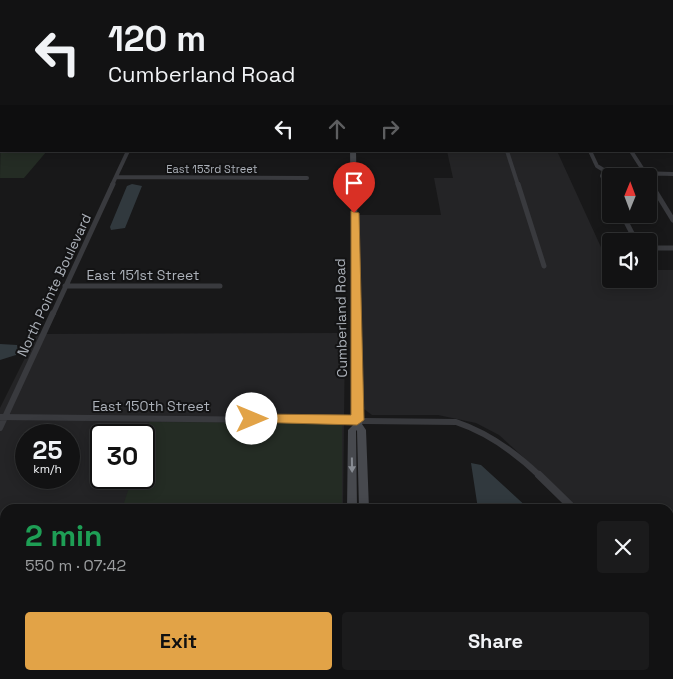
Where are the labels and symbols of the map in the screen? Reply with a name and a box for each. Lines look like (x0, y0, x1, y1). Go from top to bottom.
street label: East 153rd Street (166, 162, 258, 176)
pin (333, 162, 375, 213)
north arrow (602, 168, 658, 222)
street label: North Pointe Boulevard (13, 211, 95, 359)
street label: Cumberland Road (331, 258, 351, 378)
street label: East 151st Street (86, 266, 200, 284)
position arrow (225, 392, 277, 444)
street label: East 150th Street (92, 397, 210, 415)
speed limit sign: 30 (90, 424, 155, 489)
one-way arrow (348, 458, 356, 474)

